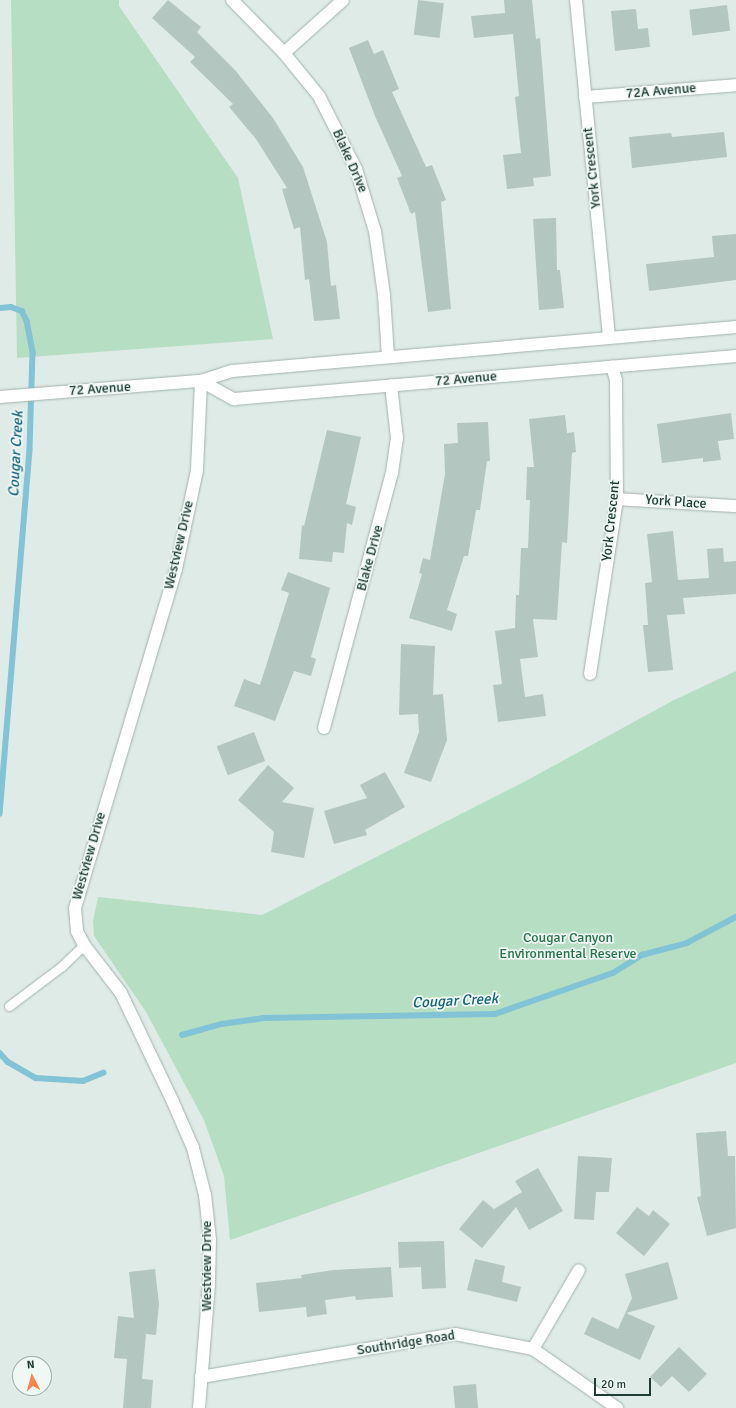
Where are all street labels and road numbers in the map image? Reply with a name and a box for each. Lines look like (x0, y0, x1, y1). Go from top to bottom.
street label: 72A Avenue (625, 80, 697, 102)
street label: Blake Drive (329, 127, 371, 195)
street label: York Crescent (579, 127, 605, 209)
street label: 72 Avenue (434, 368, 498, 390)
street label: 72 Avenue (68, 378, 132, 400)
street label: York Crescent (598, 480, 624, 562)
street label: York Place (645, 491, 707, 513)
street label: Westview Drive (161, 499, 197, 591)
street label: Blake Drive (353, 523, 387, 593)
street label: Westview Drive (68, 810, 110, 902)
street label: Westview Drive (199, 1221, 215, 1311)
street label: Southridge Road (356, 1327, 456, 1359)

